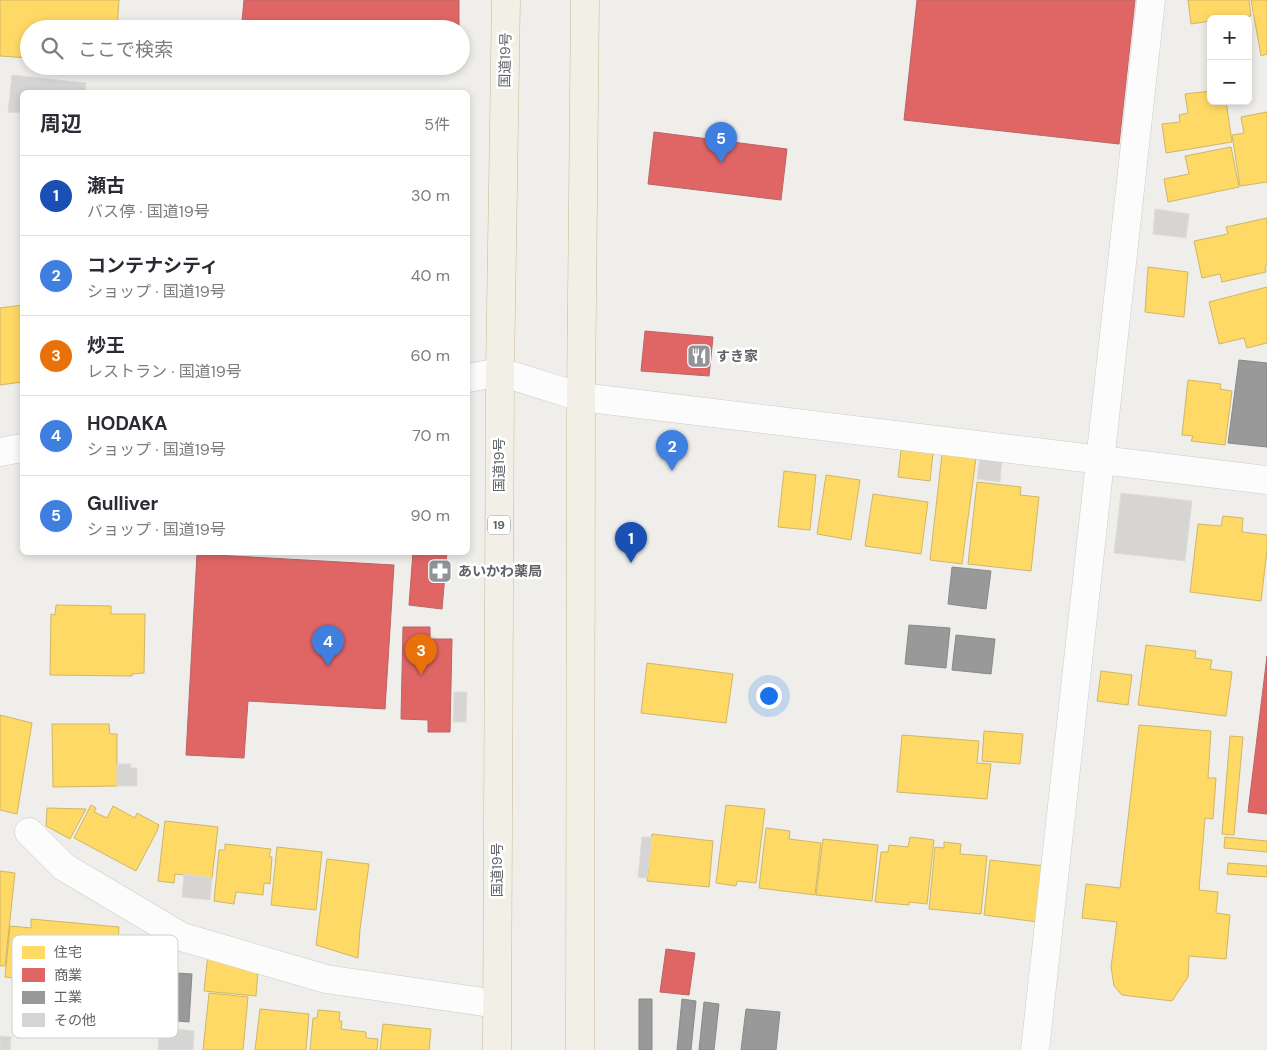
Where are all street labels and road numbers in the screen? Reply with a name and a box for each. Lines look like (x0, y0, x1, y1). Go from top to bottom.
street label: 国道19号 (496, 32, 514, 88)
street label: 国道19号 (490, 437, 508, 493)
road number: 19 (488, 516, 510, 534)
street label: 国道19号 (488, 842, 506, 898)

